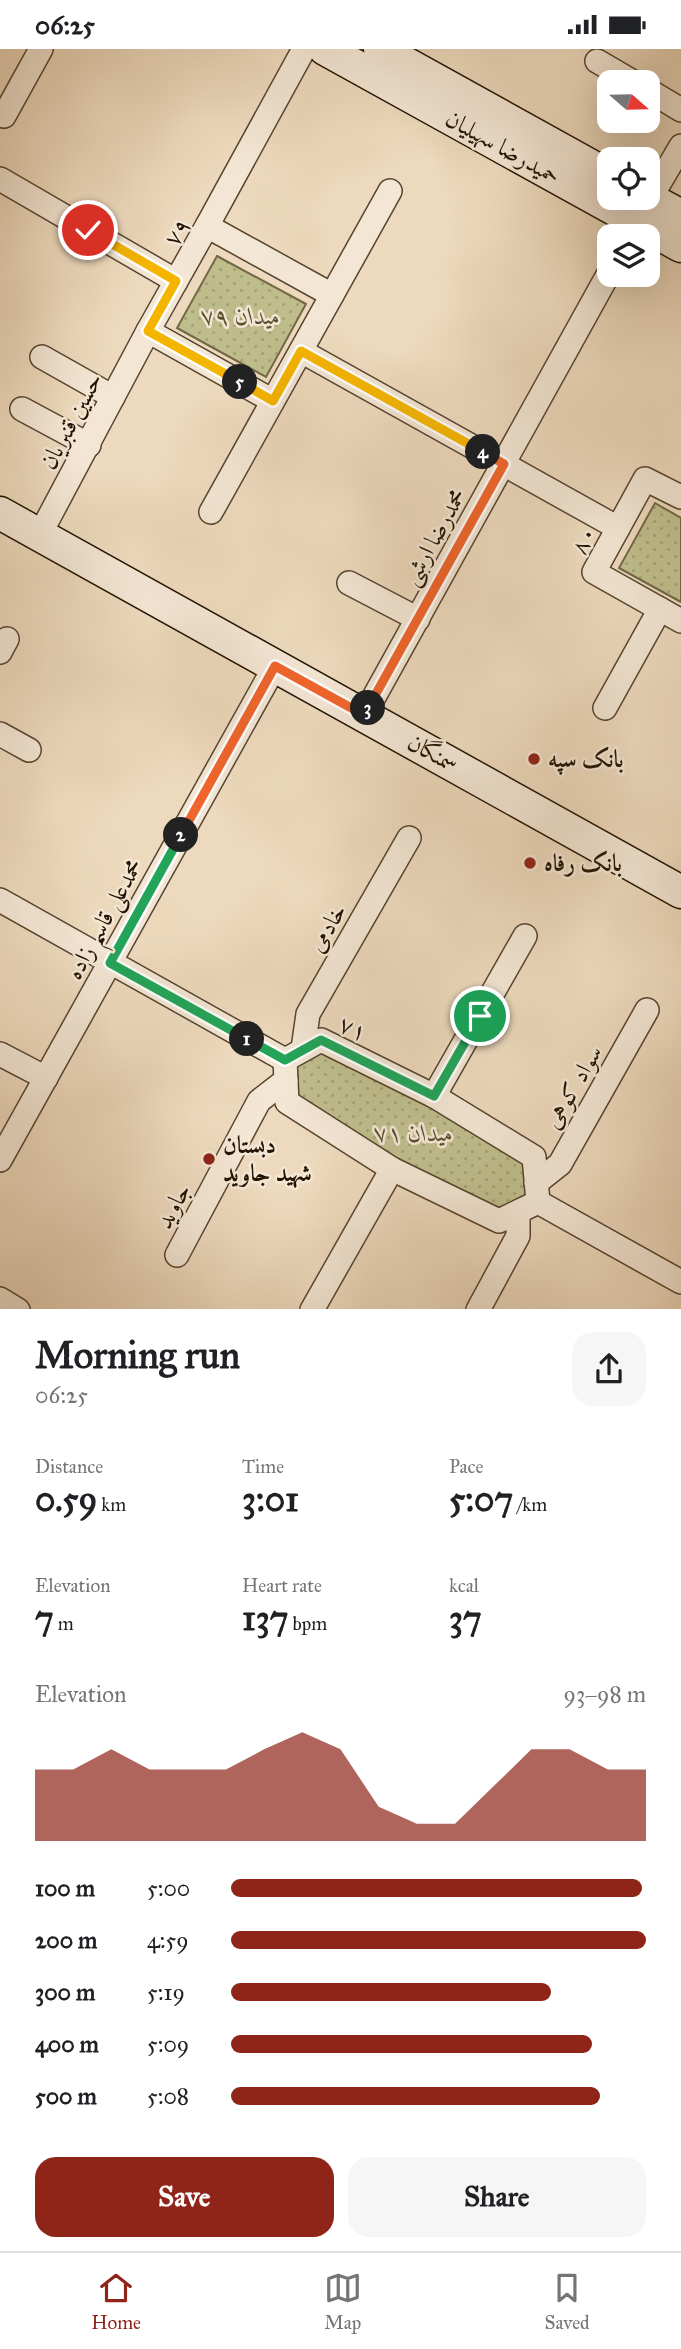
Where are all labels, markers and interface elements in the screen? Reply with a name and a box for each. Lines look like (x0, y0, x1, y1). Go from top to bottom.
text: 06:25 (35, 9, 95, 41)
north arrow (597, 70, 660, 133)
map controls (597, 70, 660, 287)
street label: حمیدرضا سهیلیان (440, 103, 566, 191)
button: locate (597, 147, 660, 210)
pin (58, 200, 118, 260)
icon: check (69, 211, 107, 249)
street label: ۷۹ (157, 212, 197, 252)
button: layers (597, 224, 660, 287)
park label: میدان ۷۹ (202, 301, 280, 331)
pin: 5 (222, 365, 258, 399)
street label: حسین قنبریان (33, 367, 109, 475)
text: 5 (235, 370, 244, 393)
pin: 4 (466, 435, 500, 469)
text: 4 (477, 440, 488, 463)
street label: محمدرضا ارشی (395, 483, 475, 592)
street label: ۸۰ (563, 521, 603, 559)
pin: 3 (350, 691, 386, 725)
text: 3 (364, 696, 371, 719)
street label: سمنگان (402, 727, 464, 779)
place label: بانک سپه (548, 744, 624, 775)
marker: بانک سپه (526, 751, 542, 767)
pin: 2 (164, 817, 198, 853)
text: 2 (176, 823, 185, 846)
place label: بانک رفاه (544, 848, 622, 878)
street label: محمدعلی قاسم زاده (59, 853, 157, 989)
marker: بانک رفاه (522, 855, 538, 871)
street label: خادمی (301, 898, 353, 958)
pin (450, 986, 510, 1046)
icon: arrive (461, 997, 499, 1035)
street label: ۷۱ (334, 1009, 372, 1047)
pin: 1 (230, 1021, 264, 1056)
text: 1 (243, 1027, 250, 1050)
street label: سواد کوهی (537, 1040, 609, 1134)
park label: میدان ۷۱ (375, 1118, 453, 1148)
place label: دبستان شهید جاوید (223, 1130, 312, 1189)
marker: دبستان شهید جاوید (201, 1151, 217, 1167)
street label: جاوید (149, 1178, 197, 1234)
text: Morning run (35, 1332, 240, 1378)
button: share (572, 1332, 646, 1406)
text: 06:25 (35, 1381, 88, 1409)
text: Distance (35, 1455, 103, 1478)
text: Time (242, 1455, 284, 1478)
text: Pace (449, 1455, 483, 1478)
text: 0.59 (35, 1478, 97, 1521)
text: 3:01 (242, 1478, 299, 1521)
text: 5:07 (449, 1478, 513, 1521)
text: km (97, 1493, 126, 1516)
text: /km (513, 1493, 547, 1516)
text: Elevation (35, 1574, 110, 1597)
text: Heart rate (242, 1574, 322, 1597)
text: kcal (449, 1574, 479, 1597)
text: 7 (35, 1597, 54, 1640)
text: 137 (242, 1597, 289, 1640)
text: 37 (449, 1597, 482, 1640)
text: m (54, 1612, 74, 1635)
text: bpm (289, 1612, 327, 1635)
text: Elevation (35, 1680, 126, 1708)
text: 93–98 m (564, 1680, 646, 1708)
text: 100 m (35, 1874, 95, 1902)
text: 5:00 (147, 1874, 190, 1902)
text: 200 m (35, 1926, 97, 1954)
text: 4:59 (147, 1926, 189, 1954)
text: 300 m (35, 1978, 95, 2006)
text: 5:19 (147, 1978, 185, 2006)
text: 400 m (35, 2030, 99, 2058)
text: 5:09 (147, 2030, 189, 2058)
text: 500 m (35, 2082, 97, 2110)
text: 5:08 (147, 2082, 189, 2110)
button: Save (35, 2157, 334, 2237)
button: Share (348, 2157, 646, 2237)
tab: Home (91, 2269, 141, 2334)
tab: Map (324, 2269, 362, 2334)
tab: Saved (545, 2269, 590, 2334)

